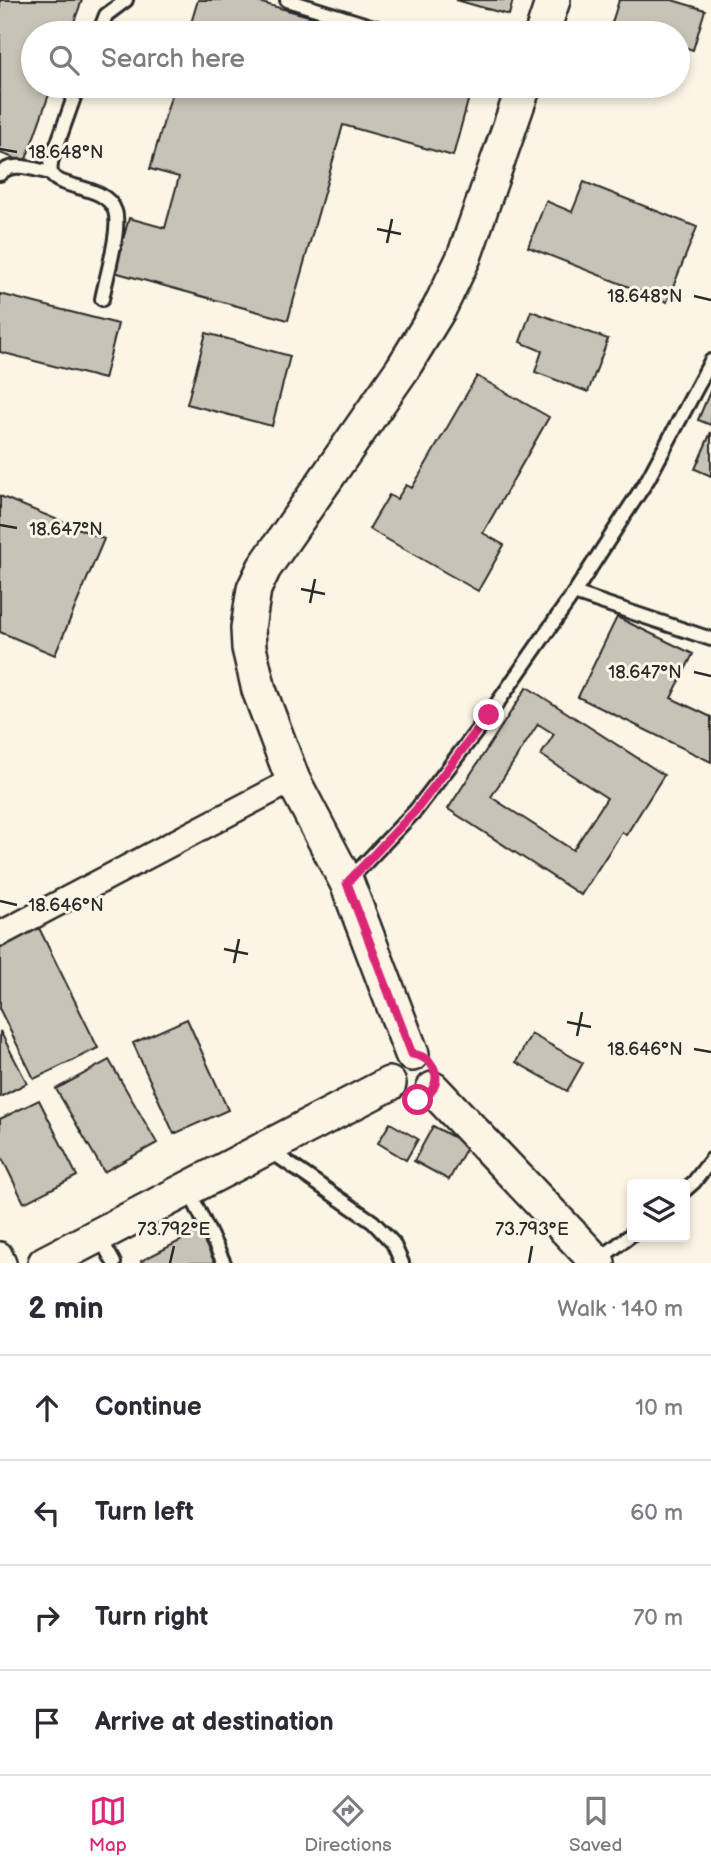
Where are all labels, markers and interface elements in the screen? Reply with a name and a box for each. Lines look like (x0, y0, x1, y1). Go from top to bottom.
search box (21, 21, 690, 98)
icon: search (45, 41, 83, 79)
text: Search here (101, 44, 245, 75)
text: 18.648°N (28, 142, 104, 163)
text: 18.648°N (607, 286, 683, 307)
text: 18.647°N (29, 519, 103, 540)
text: 18.647°N (608, 662, 682, 683)
route end (473, 699, 504, 730)
text: 18.646°N (28, 895, 104, 916)
text: 18.646°N (607, 1039, 683, 1060)
route start (402, 1084, 433, 1115)
map controls (627, 1179, 690, 1242)
button: layers (627, 1179, 690, 1242)
text: 73.792°E (138, 1219, 211, 1240)
text: 73.793°E (495, 1219, 569, 1240)
text: 2 min (28, 1291, 104, 1327)
text: Walk · 140 m (557, 1295, 683, 1323)
icon: ahead (28, 1389, 66, 1427)
text: Continue (95, 1392, 202, 1423)
text: 10 m (635, 1394, 683, 1422)
icon: left (28, 1494, 66, 1532)
text: Turn left (95, 1497, 194, 1528)
text: 60 m (630, 1499, 683, 1527)
icon: right (28, 1599, 66, 1637)
text: Turn right (95, 1602, 208, 1633)
text: 70 m (633, 1604, 683, 1632)
icon: arrive (28, 1704, 66, 1742)
text: Arrive at destination (95, 1707, 334, 1738)
tab: Map (89, 1792, 127, 1857)
tab: Directions (304, 1792, 392, 1857)
tab: Saved (569, 1792, 622, 1857)

